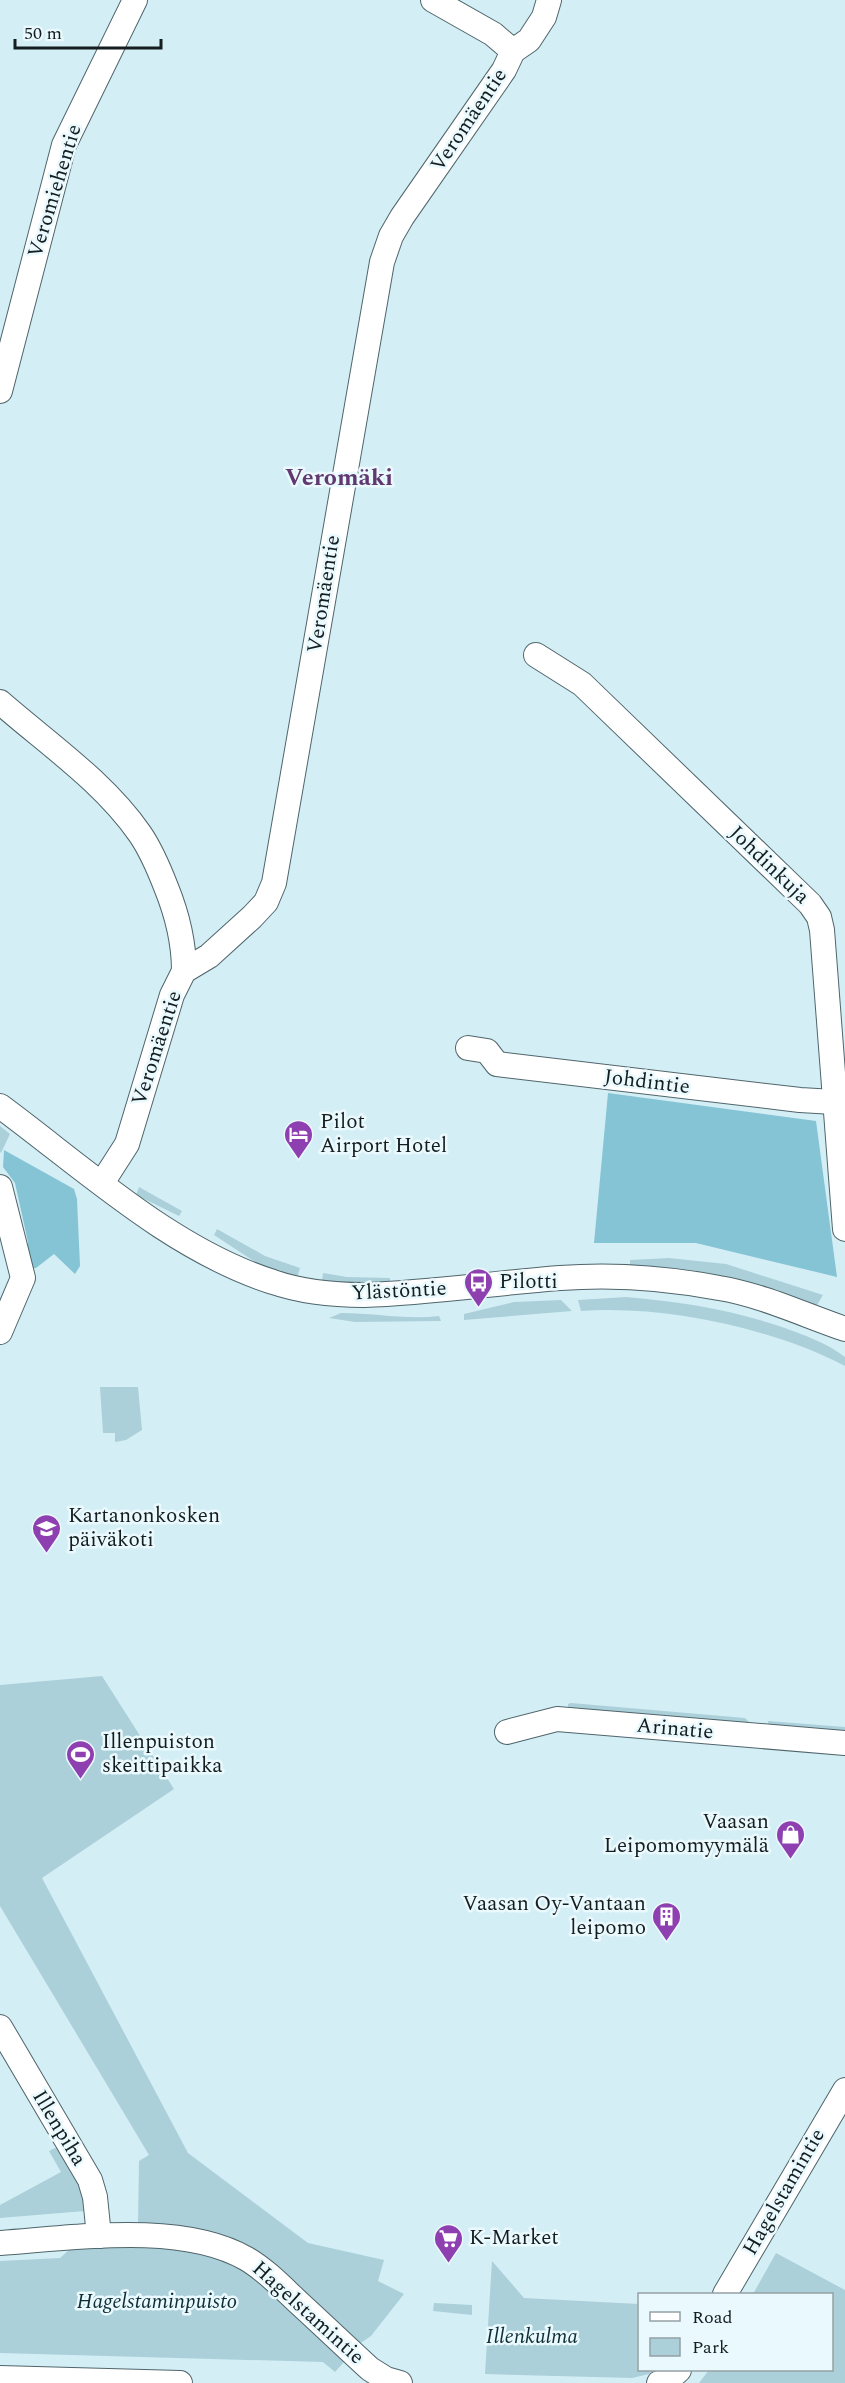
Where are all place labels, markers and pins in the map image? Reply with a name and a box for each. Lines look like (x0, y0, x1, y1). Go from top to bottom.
place label: Pilot Airport Hotel (320, 1106, 447, 1162)
hotel icon: Pilot Airport Hotel (283, 1118, 315, 1160)
bus stop icon: Pilotti (462, 1266, 494, 1308)
place label: Pilotti (499, 1266, 558, 1298)
place label: Kartanonkosken päiväkoti (68, 1500, 220, 1556)
school or university icon: Kartanonkosken päiväkoti (31, 1512, 63, 1554)
place label: Illenpuiston skeittipaikka (102, 1726, 223, 1782)
sports icon: Illenpuiston skeittipaikka (65, 1738, 97, 1780)
place label: Vaasan Leipomomyymälä (604, 1806, 770, 1862)
shop icon: Vaasan Leipomomyymälä (774, 1818, 806, 1860)
place label: Vaasan Oy-Vantaan leipomo (463, 1888, 646, 1944)
building icon: Vaasan Oy-Vantaan leipomo (651, 1900, 683, 1942)
supermarket icon: K-Market (432, 2222, 464, 2264)
place label: K-Market (469, 2222, 559, 2254)

